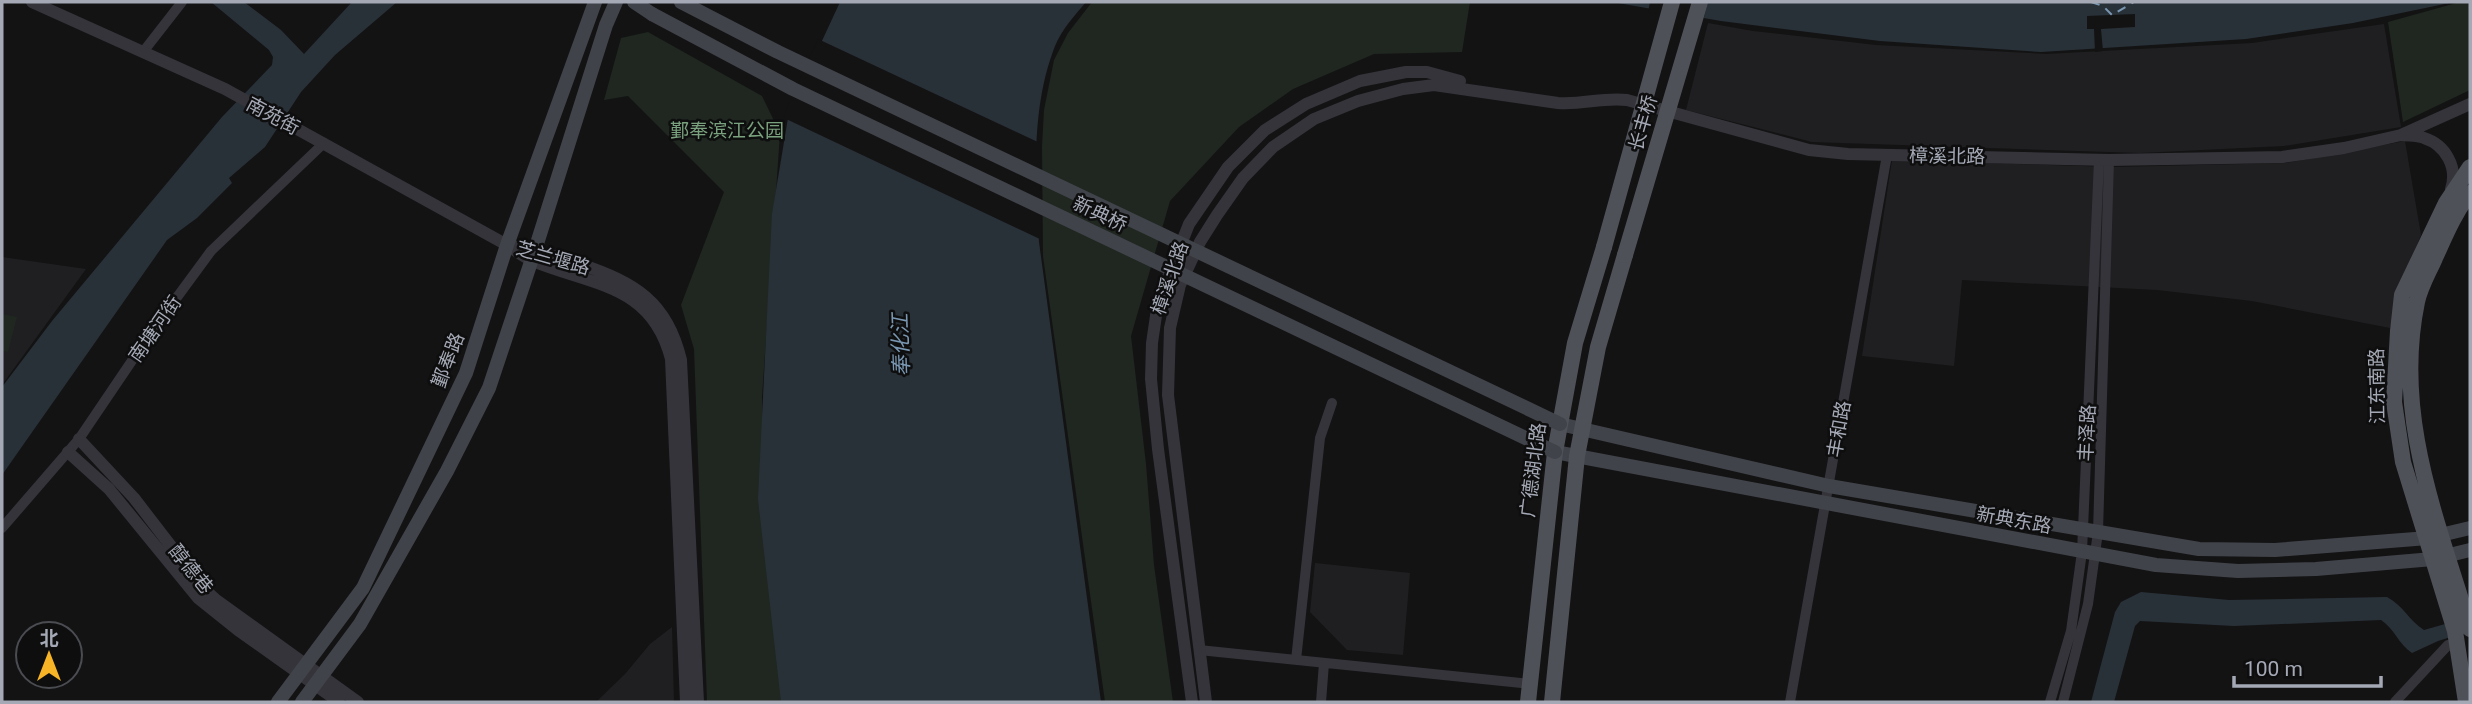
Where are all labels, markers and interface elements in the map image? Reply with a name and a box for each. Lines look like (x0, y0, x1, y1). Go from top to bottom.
street label: 南苑街 (242, 92, 304, 140)
street label: 长丰桥 (1624, 92, 1662, 154)
park label: 鄞奉滨江公园 (670, 119, 784, 142)
street label: 樟溪北路 (1909, 144, 1985, 168)
street label: 新典桥 (1069, 192, 1131, 236)
street label: 芝兰堰路 (513, 236, 593, 280)
street label: 樟溪北路 (1147, 238, 1193, 318)
street label: 南塘河街 (124, 291, 186, 367)
water label: 奉化江 (888, 311, 914, 377)
street label: 鄞奉路 (427, 329, 469, 391)
street label: 江东南路 (2365, 348, 2389, 424)
street label: 丰和路 (1823, 399, 1855, 459)
street label: 丰泽路 (2074, 404, 2100, 462)
street label: 广德湖北路 (1516, 421, 1550, 519)
street label: 新典东路 (1975, 502, 2053, 538)
street label: 醇德巷 (164, 540, 218, 598)
north arrow (14, 620, 84, 690)
text: 北 (39, 627, 59, 650)
scale bar (2234, 644, 2381, 688)
text: 100 m (2244, 657, 2303, 681)

